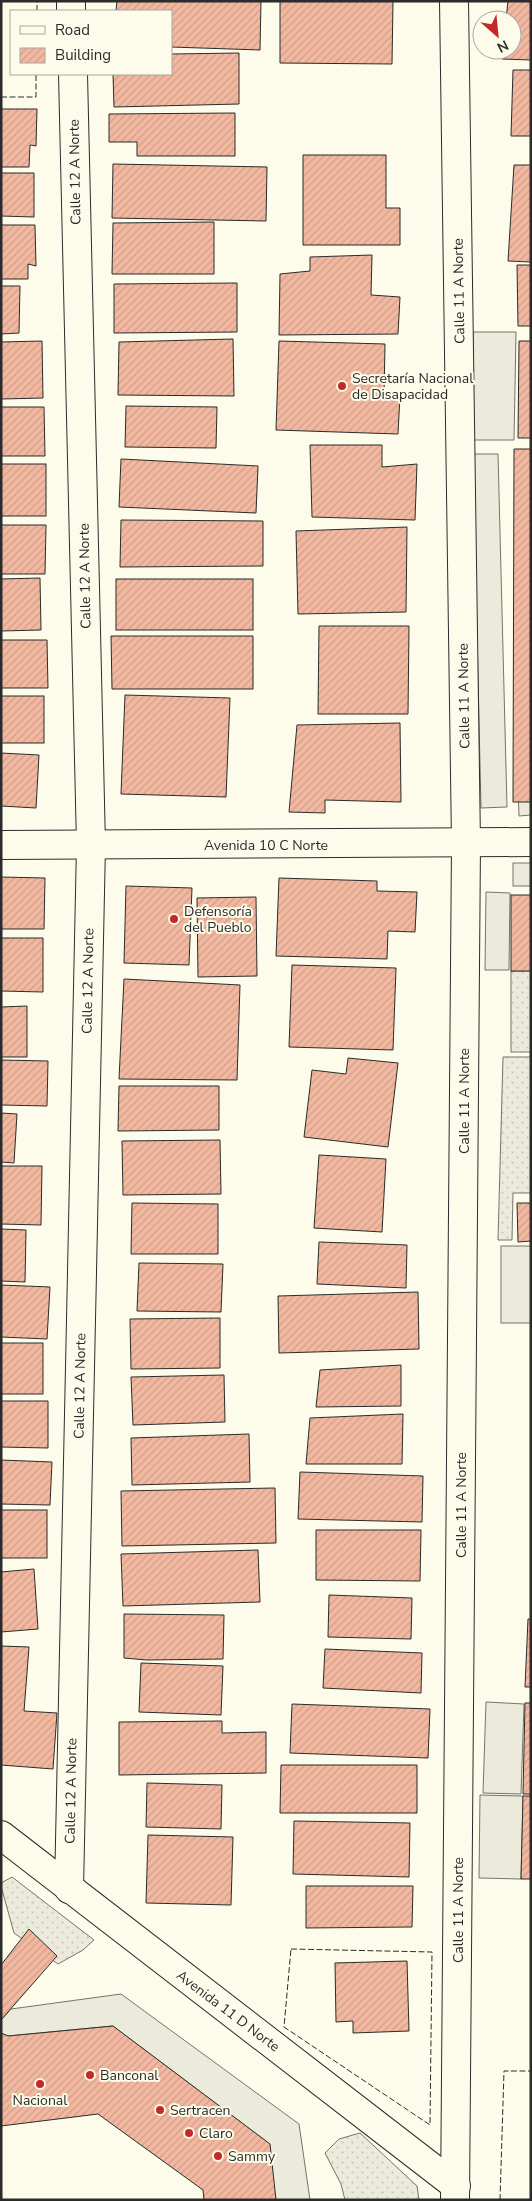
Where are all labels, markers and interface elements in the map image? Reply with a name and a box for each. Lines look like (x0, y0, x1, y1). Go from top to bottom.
legend (10, 10, 172, 75)
north arrow (472, 10, 522, 60)
text: Road (55, 20, 90, 40)
text: N (494, 35, 512, 57)
text: Building (55, 45, 111, 65)
street label: Calle 12 A Norte (65, 119, 85, 225)
street label: Calle 11 A Norte (449, 238, 469, 344)
place label: Secretaría Nacional de Disapacidad (352, 369, 474, 404)
marker: Secretaría Nacional de Disapacidad (336, 380, 348, 392)
street label: Calle 12 A Norte (75, 523, 95, 629)
street label: Calle 11 A Norte (454, 643, 474, 749)
street label: Avenida 10 C Norte (204, 836, 328, 855)
place label: Defensoría del Pueblo (184, 902, 252, 937)
marker: Defensoría del Pueblo (168, 913, 180, 925)
street label: Calle 12 A Norte (78, 928, 98, 1034)
street label: Calle 11 A Norte (455, 1048, 474, 1154)
street label: Calle 12 A Norte (70, 1333, 90, 1439)
street label: Calle 11 A Norte (452, 1452, 471, 1558)
street label: Calle 12 A Norte (61, 1738, 81, 1844)
street label: Calle 11 A Norte (449, 1857, 468, 1963)
street label: Avenida 11 D Norte (172, 1966, 284, 2056)
place label: Banconal (100, 2066, 159, 2085)
marker: Banconal (84, 2069, 96, 2081)
marker: Nacional (34, 2078, 46, 2090)
place label: Nacional (13, 2091, 68, 2110)
place label: Sertracen (170, 2101, 230, 2120)
marker: Sertracen (154, 2104, 166, 2116)
place label: Claro (199, 2124, 233, 2143)
marker: Claro (183, 2127, 195, 2139)
place label: Sammy (228, 2147, 276, 2166)
marker: Sammy (212, 2150, 224, 2162)

